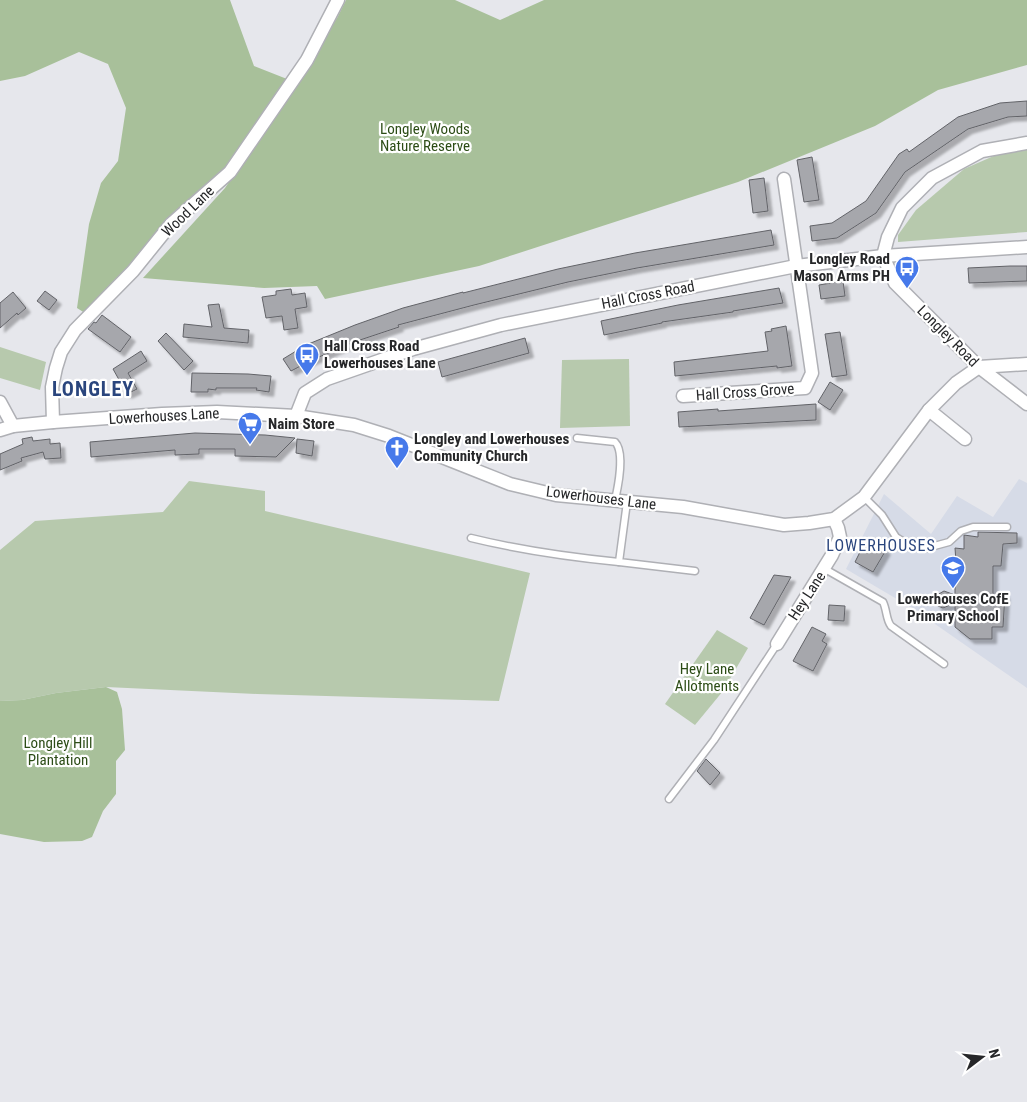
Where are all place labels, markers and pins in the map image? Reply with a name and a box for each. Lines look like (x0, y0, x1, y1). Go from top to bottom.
place label: Longley Road Mason Arms PH (793, 250, 890, 285)
bus stop icon: Longley Road Mason Arms PH (894, 255, 920, 289)
place label: Hall Cross Road Lowerhouses Lane (324, 337, 436, 372)
bus stop icon: Hall Cross Road Lowerhouses Lane (294, 342, 320, 376)
supermarket icon: Naim Store (237, 411, 263, 445)
place label: Naim Store (268, 415, 335, 433)
place label: Longley and Lowerhouses Community Church (414, 430, 569, 465)
church icon: Longley and Lowerhouses Community Church (384, 435, 410, 469)
school or university icon: Lowerhouses CofE Primary School (940, 555, 966, 589)
place label: Lowerhouses CofE Primary School (897, 590, 1009, 625)

